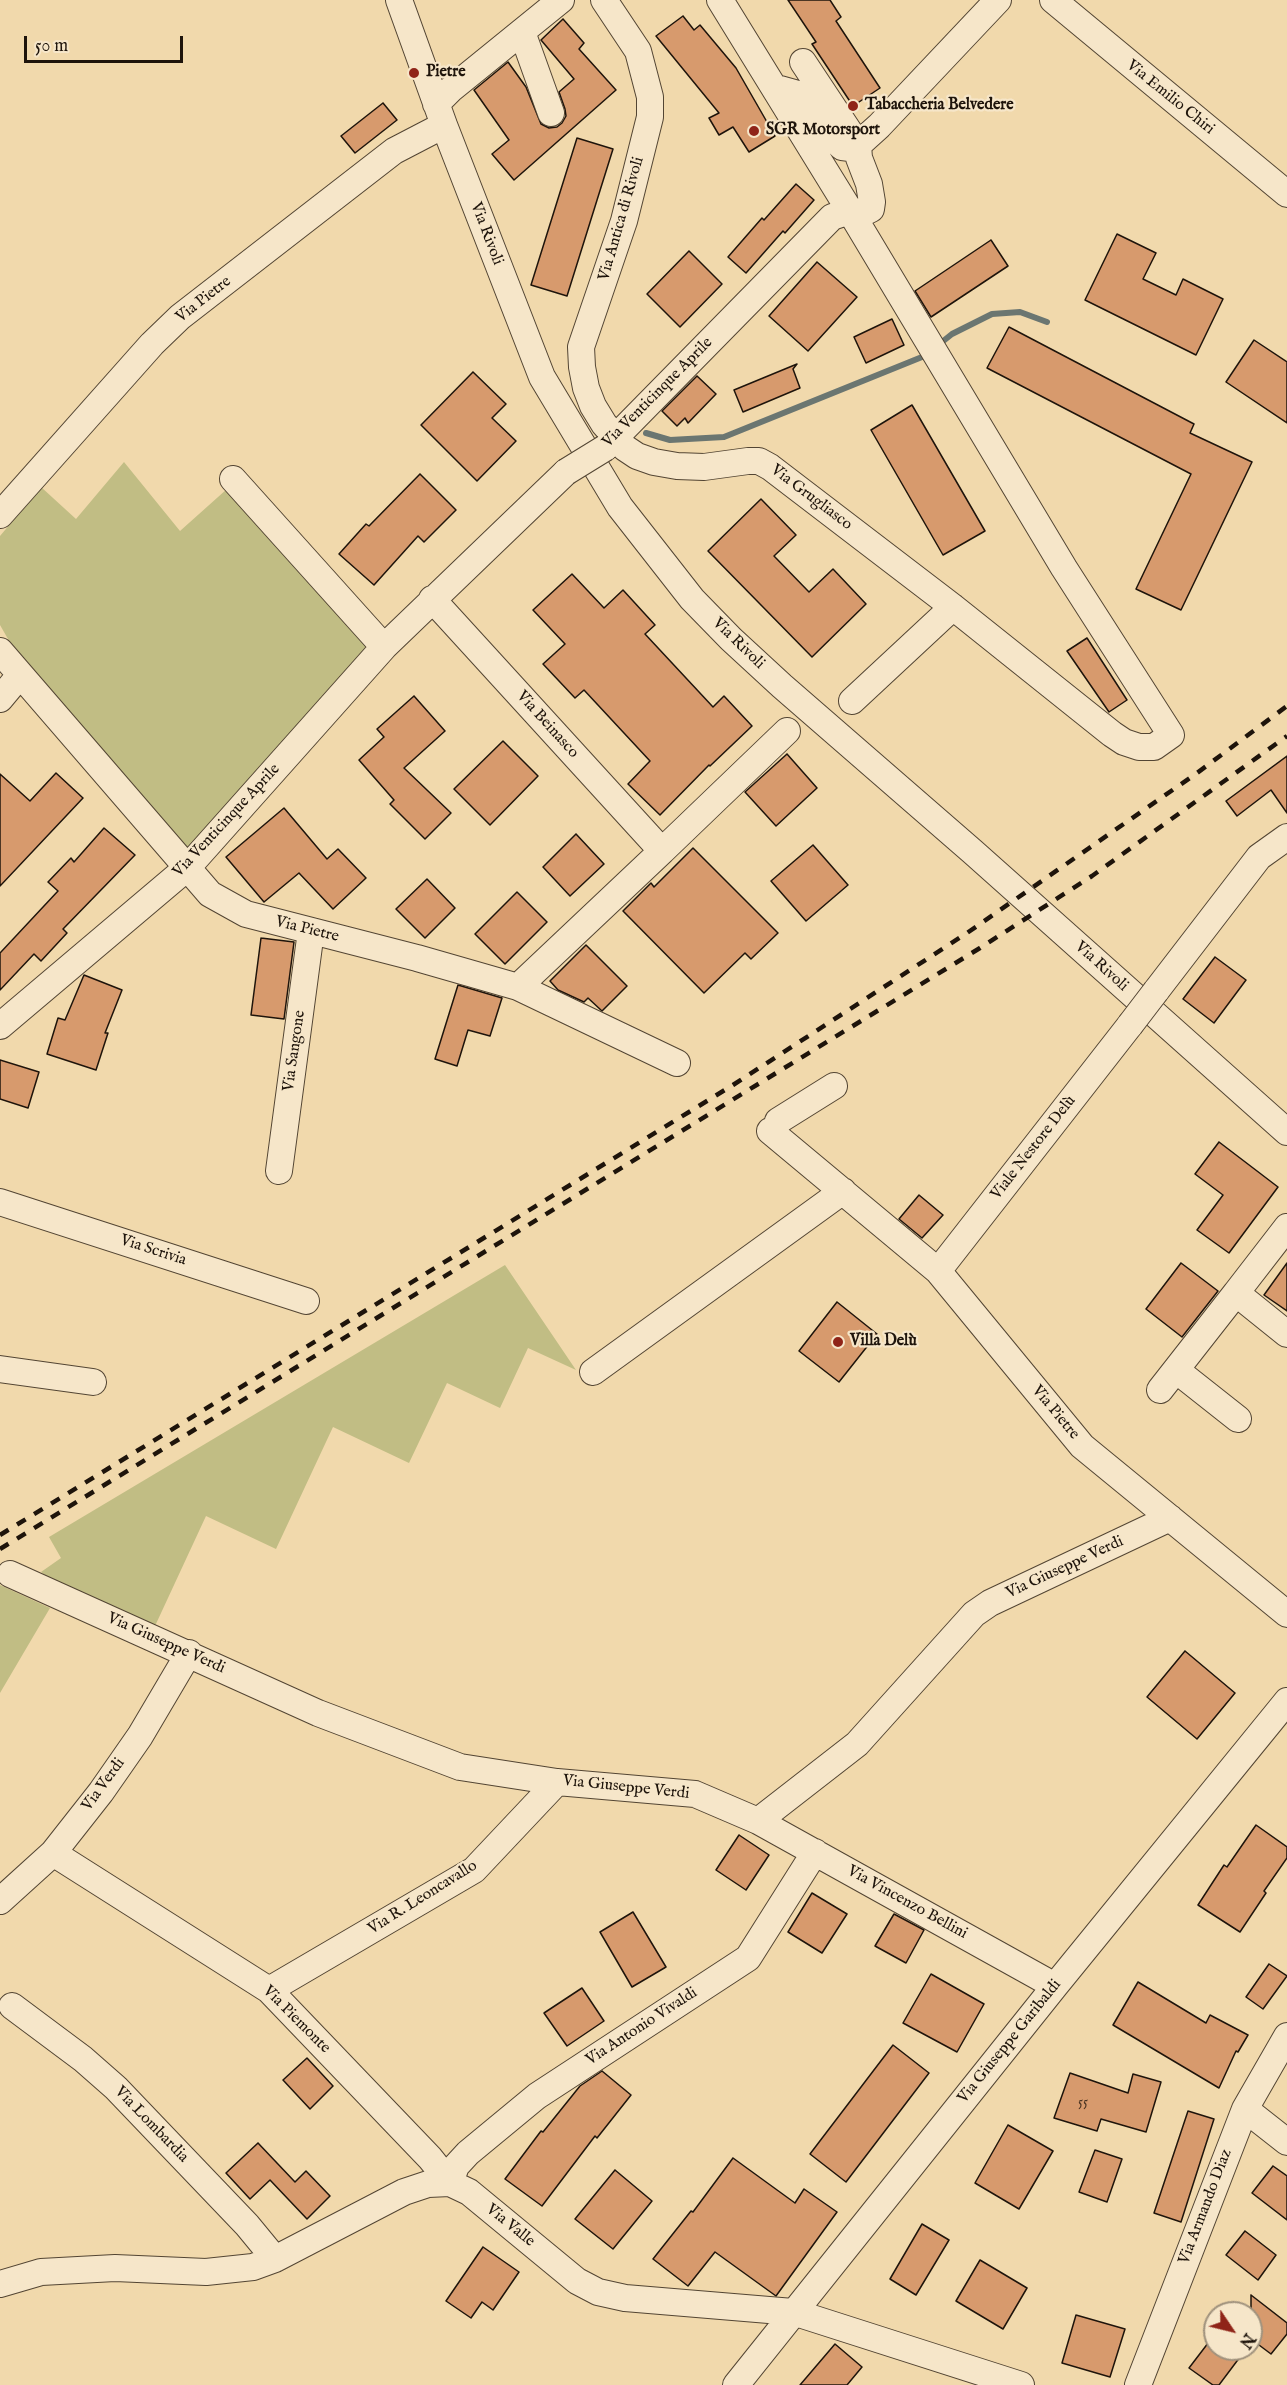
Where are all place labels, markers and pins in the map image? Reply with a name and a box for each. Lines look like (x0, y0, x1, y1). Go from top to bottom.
place label: Pietre (426, 63, 466, 83)
marker: Pietre (407, 66, 421, 80)
place label: Tabaccheria Belvedere (865, 96, 1014, 116)
marker: Tabaccheria Belvedere (846, 99, 860, 113)
place label: SGR Motorsport (766, 121, 880, 141)
marker: SGR Motorsport (747, 124, 761, 138)
place label: Villa Delù (850, 1332, 917, 1352)
marker: Villa Delù (831, 1335, 845, 1349)

